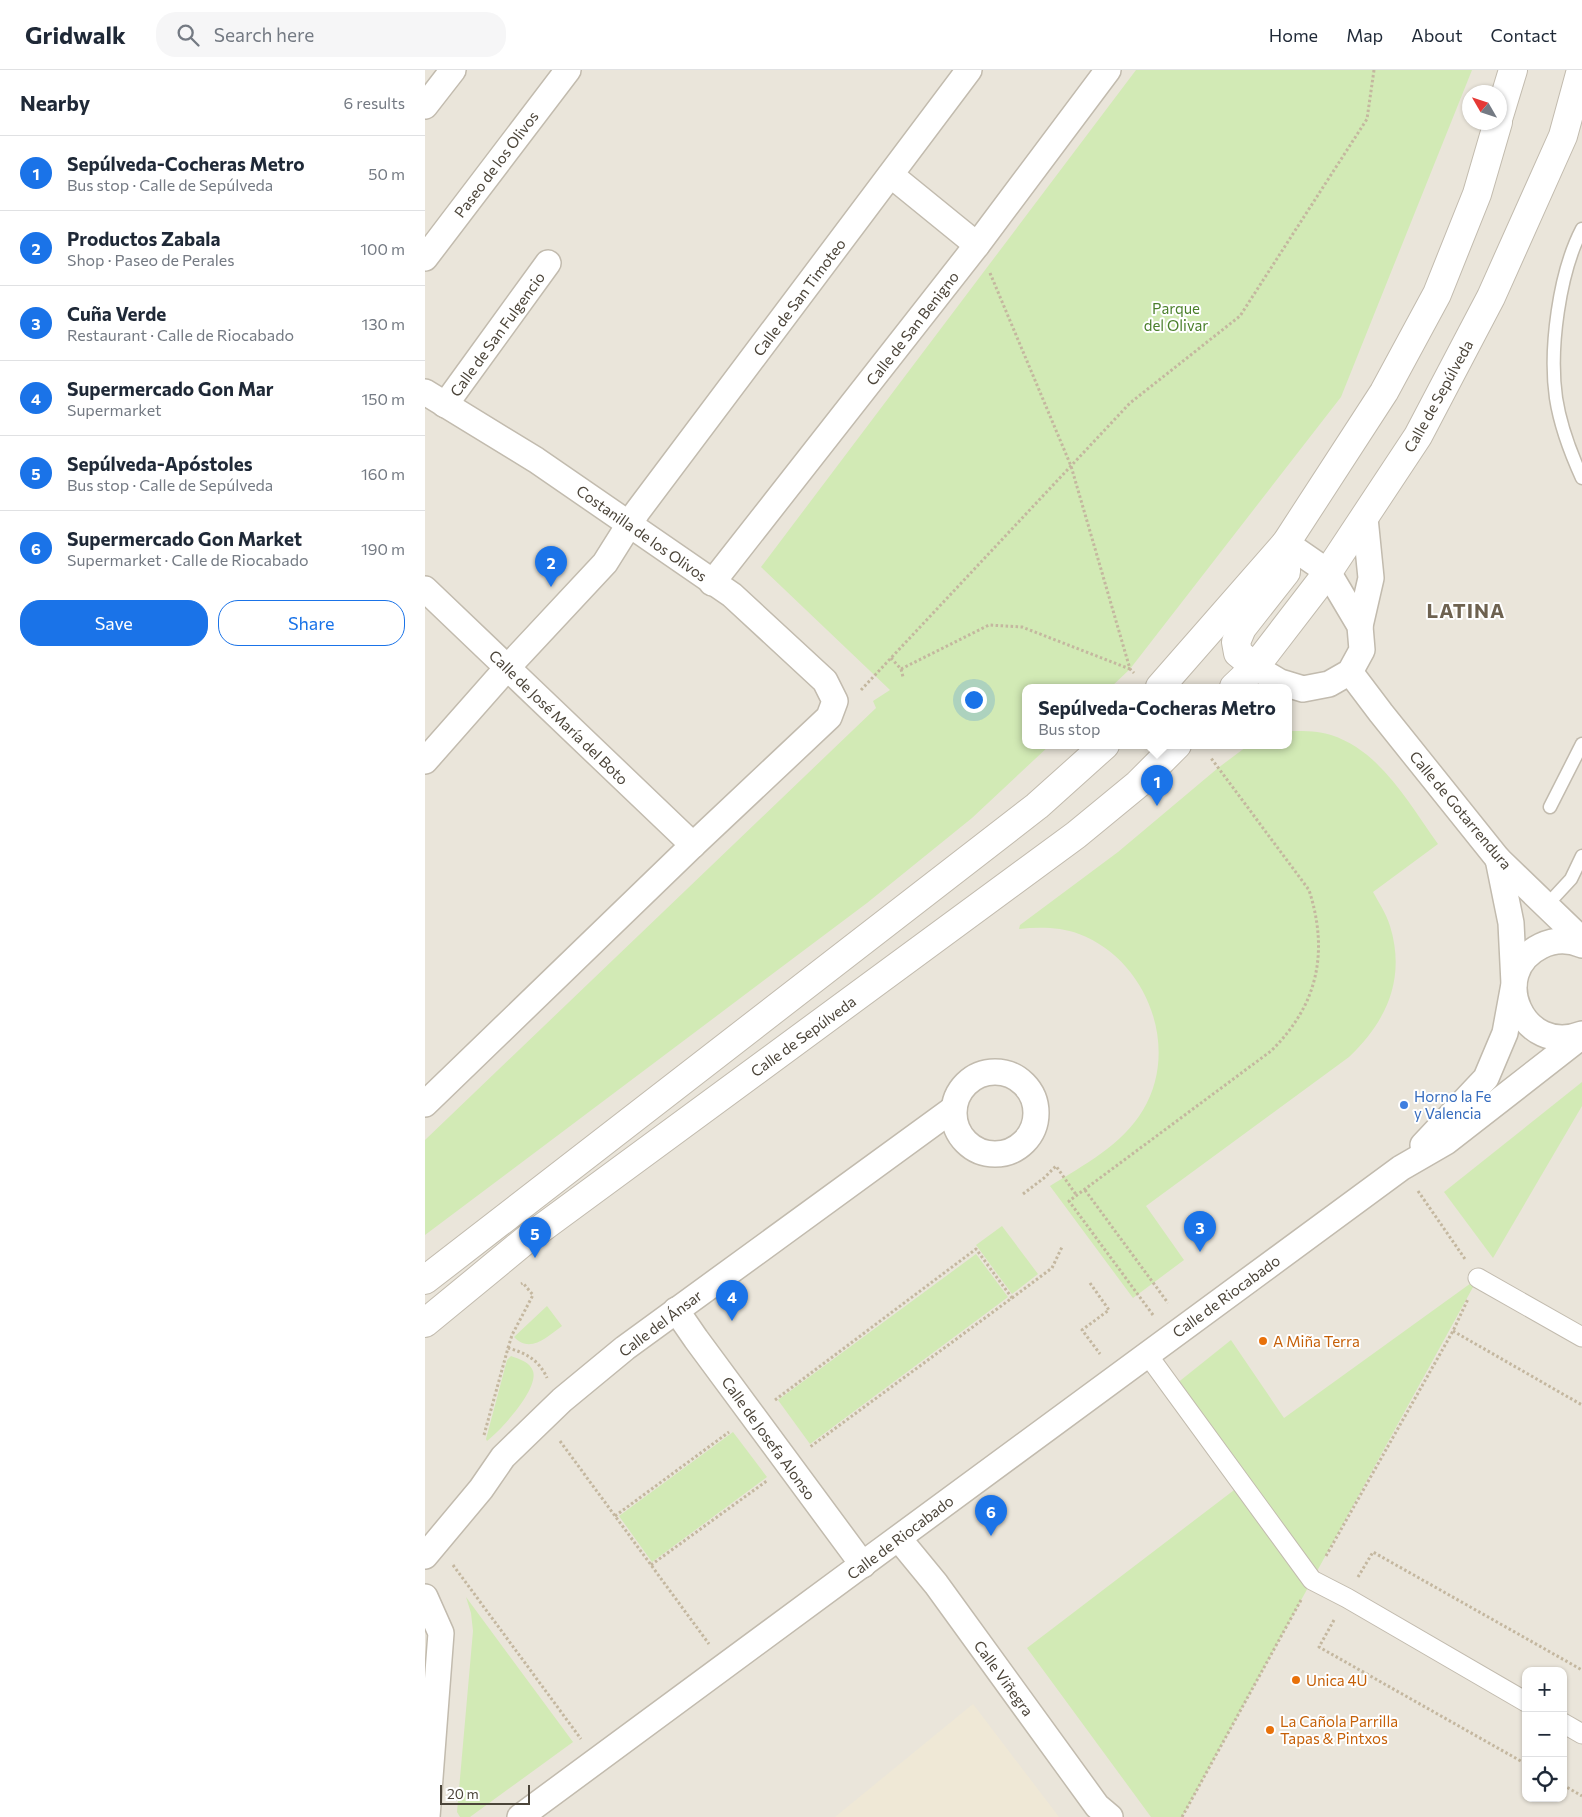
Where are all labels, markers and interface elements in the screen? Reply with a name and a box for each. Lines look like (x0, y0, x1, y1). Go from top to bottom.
search box (156, 12, 506, 57)
text: Gridwalk (25, 20, 126, 49)
icon: search (174, 21, 202, 49)
text: Search here (214, 23, 314, 46)
text: Home (1269, 24, 1318, 46)
text: Map (1346, 24, 1383, 46)
text: About (1411, 24, 1463, 46)
text: Contact (1491, 24, 1557, 46)
north arrow (1462, 85, 1507, 130)
text: Nearby (20, 90, 90, 115)
text: 6 results (344, 93, 405, 112)
street label: Paseo de los Olivos (450, 107, 542, 221)
text: Sepúlveda-Cocheras Metro (67, 152, 305, 175)
text: 1 (32, 164, 40, 183)
text: 50 m (368, 164, 405, 183)
text: Bus stop · Calle de Sepúlveda (67, 175, 273, 194)
text: Productos Zabala (67, 227, 221, 250)
street label: Calle de San Timoteo (749, 235, 849, 359)
text: 2 (31, 239, 41, 258)
text: 100 m (360, 239, 405, 258)
text: Shop · Paseo de Perales (67, 250, 235, 269)
street label: Calle de San Benigno (862, 267, 962, 389)
street label: Calle de San Fulgencio (446, 268, 548, 400)
park label: Parque del Olivar (1144, 299, 1208, 334)
text: Cuña Verde (67, 302, 166, 325)
text: 3 (31, 314, 41, 333)
text: 130 m (362, 314, 405, 333)
text: Restaurant · Calle de Riocabado (67, 325, 294, 344)
street label: Calle de Sepúlveda (1400, 337, 1476, 455)
text: Supermercado Gon Mar (67, 377, 274, 400)
text: 4 (31, 389, 41, 408)
text: 150 m (362, 389, 405, 408)
text: Supermarket (67, 400, 162, 419)
text: Sepúlveda-Apóstoles (67, 452, 253, 475)
text: 5 (31, 464, 41, 483)
text: 160 m (361, 464, 405, 483)
text: Bus stop · Calle de Sepúlveda (67, 475, 273, 494)
street label: Costanilla de los Olivos (573, 481, 711, 585)
text: Supermercado Gon Market (67, 527, 302, 550)
text: 6 (31, 539, 41, 558)
text: 190 m (361, 539, 405, 558)
pin: 2 (535, 546, 567, 587)
text: Supermarket · Calle de Riocabado (67, 550, 308, 569)
district label: LATINA (1427, 598, 1505, 622)
button: Save (20, 600, 208, 646)
button: Share (218, 600, 405, 646)
street label: Calle de José María del Boto (486, 646, 632, 788)
popup (1022, 684, 1292, 749)
your location (961, 687, 987, 713)
text: Sepúlveda-Cocheras Metro (1038, 696, 1276, 719)
text: Bus stop (1038, 719, 1101, 738)
street label: Calle de Gotarrendura (1406, 747, 1516, 873)
pin: 1 (1141, 765, 1173, 806)
street label: Calle de Sepúlveda (747, 992, 859, 1080)
place label: Horno la Fe y Valencia (1414, 1087, 1491, 1122)
marker: Horno la Fe y Valencia (1398, 1099, 1410, 1111)
pin: 3 (1184, 1211, 1216, 1252)
pin: 5 (519, 1217, 551, 1258)
street label: Calle de Riocabado (1169, 1251, 1283, 1341)
pin: 4 (716, 1280, 748, 1321)
street label: Calle del Ánsar (614, 1285, 705, 1360)
place label: A Miña Terra (1273, 1332, 1360, 1350)
marker: A Miña Terra (1257, 1335, 1269, 1347)
street label: Calle de Josefa Alonso (718, 1373, 820, 1503)
street label: Calle de Riocabado (843, 1491, 957, 1583)
pin: 6 (975, 1495, 1007, 1536)
street label: Calle Viñegra (971, 1637, 1037, 1719)
map controls (1522, 1667, 1567, 1802)
button: + (1522, 1667, 1567, 1712)
place label: Unica 4U (1306, 1671, 1368, 1689)
marker: Unica 4U (1290, 1674, 1302, 1686)
place label: La Cañola Parrilla Tapas & Pintxos (1280, 1712, 1398, 1747)
button: − (1522, 1712, 1567, 1757)
marker: La Cañola Parrilla Tapas & Pintxos (1264, 1724, 1276, 1736)
button: locate (1522, 1757, 1567, 1802)
scale bar (440, 1782, 530, 1805)
text: 20 m (447, 1785, 479, 1802)

